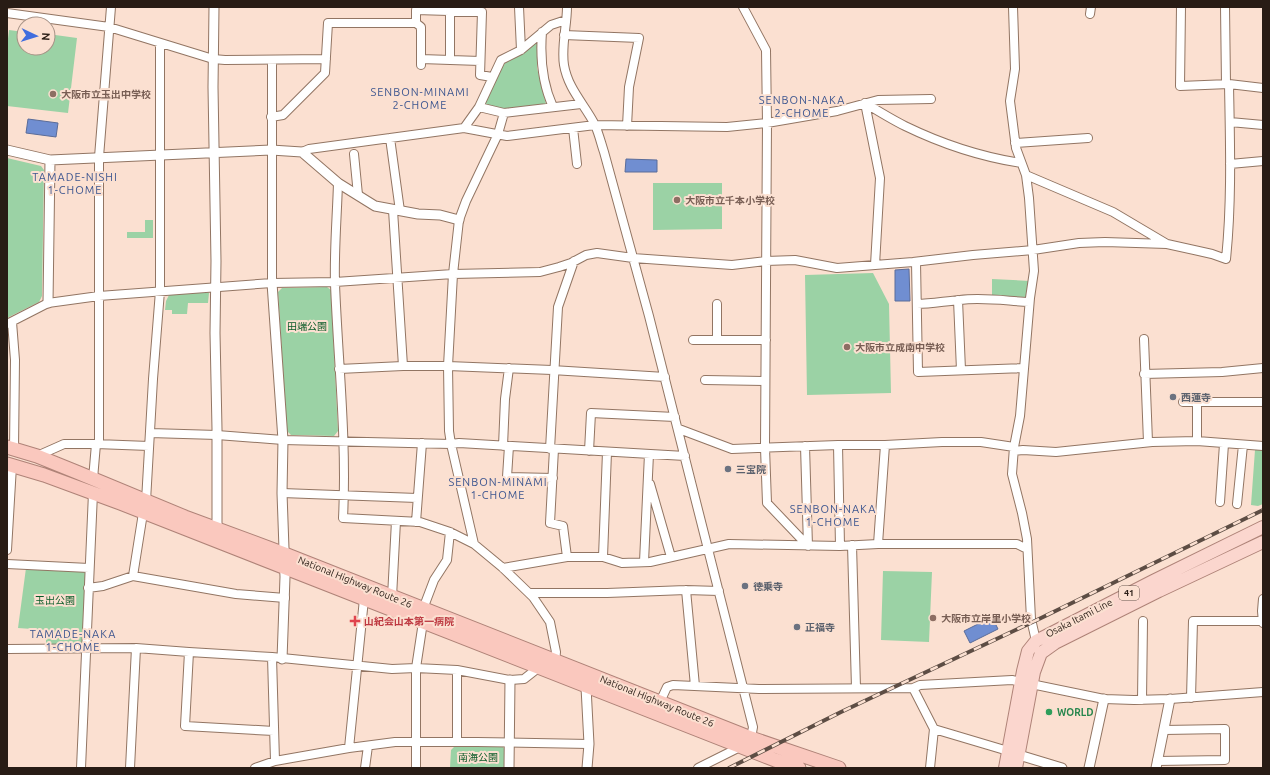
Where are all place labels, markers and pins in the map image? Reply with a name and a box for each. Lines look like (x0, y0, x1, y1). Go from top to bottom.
marker: 大阪市立玉出中学校 (48, 89, 58, 99)
place label: 大阪市立玉出中学校 (61, 89, 151, 100)
marker: 大阪市立千本小学校 (672, 195, 682, 205)
place label: 大阪市立千本小学校 (685, 195, 775, 206)
marker: 大阪市立成南中学校 (842, 342, 852, 352)
place label: 大阪市立成南中学校 (855, 342, 945, 353)
marker: 西蓮寺 (1168, 392, 1178, 402)
place label: 西蓮寺 (1181, 392, 1211, 403)
marker: 三宝院 (723, 464, 733, 474)
place label: 三宝院 (736, 464, 766, 475)
marker: 徳乗寺 (740, 581, 750, 591)
place label: 徳乗寺 (753, 581, 783, 592)
marker: 大阪市立岸里小学校 (928, 613, 938, 623)
place label: 大阪市立岸里小学校 (941, 613, 1031, 624)
marker: 山紀会山本第一病院 (349, 615, 361, 627)
place label: 山紀会山本第一病院 (364, 616, 454, 627)
marker: 正福寺 (792, 622, 802, 632)
place label: 正福寺 (805, 622, 835, 633)
marker: WORLD (1044, 707, 1054, 717)
place label: WORLD (1057, 707, 1094, 718)

